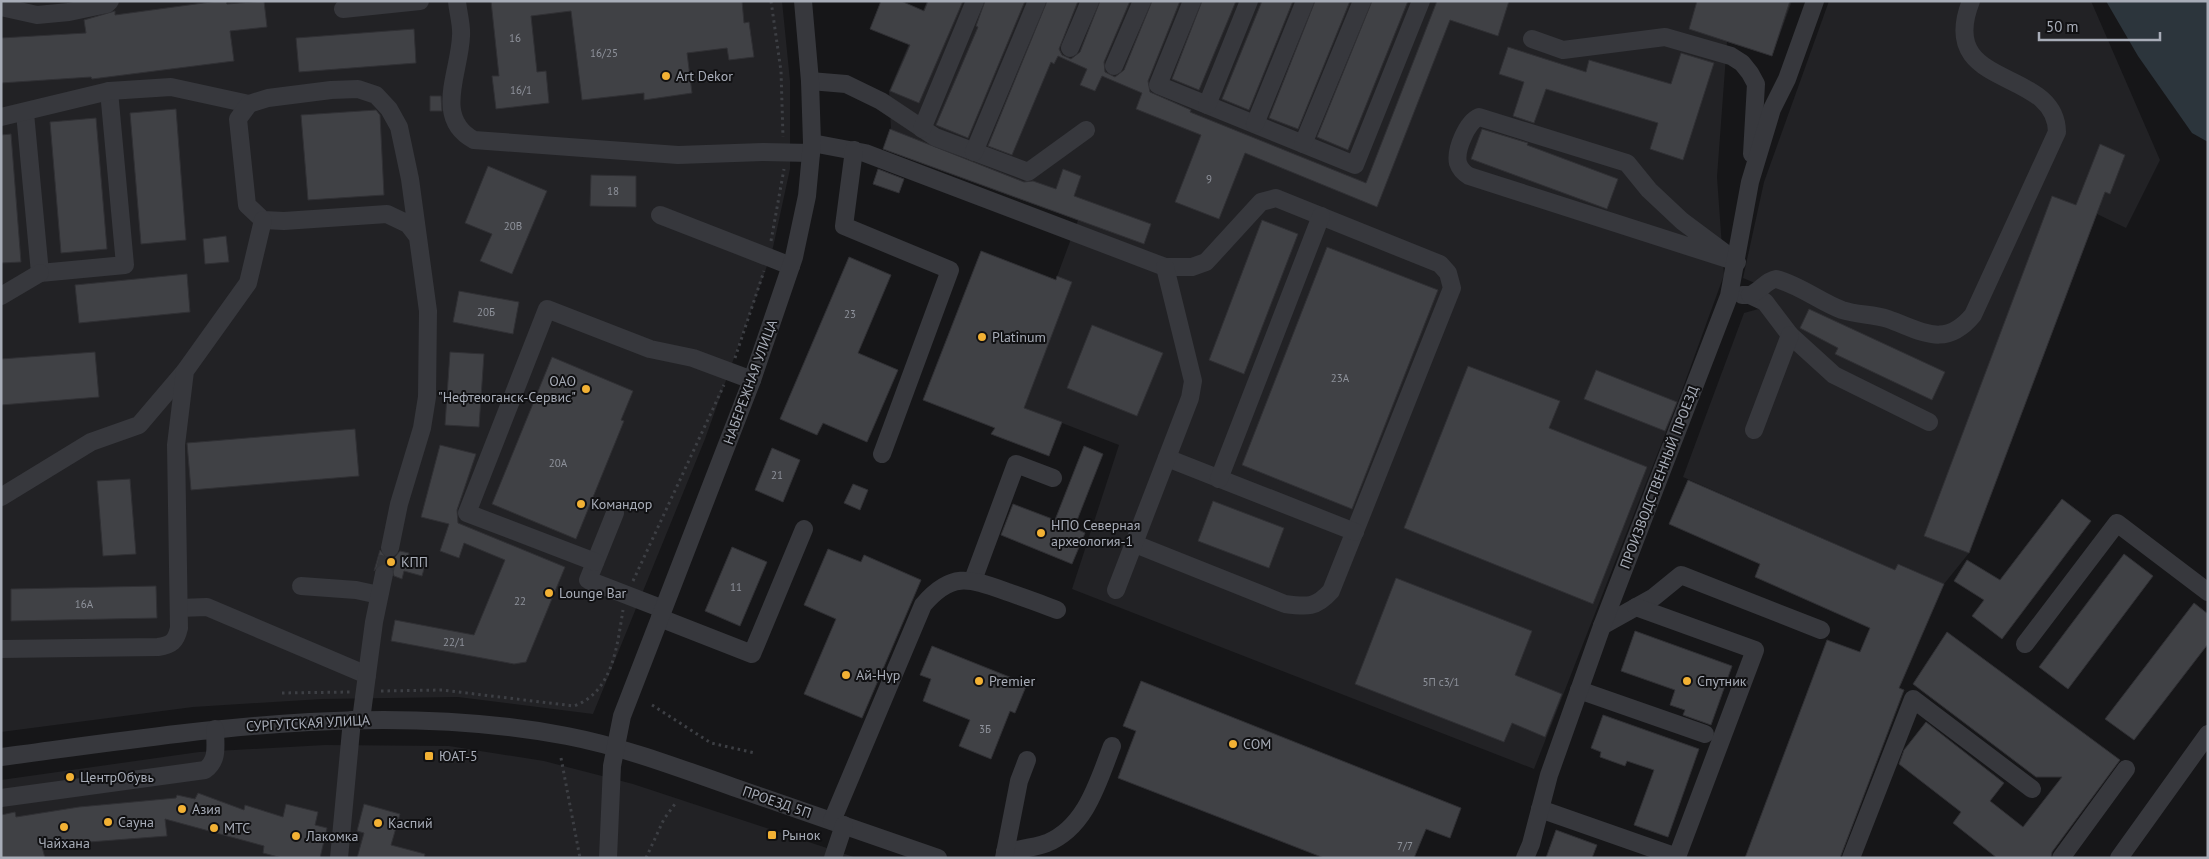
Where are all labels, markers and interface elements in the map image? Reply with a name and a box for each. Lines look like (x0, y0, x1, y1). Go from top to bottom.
scale bar (2039, 10, 2160, 42)
text: 50 m (2046, 17, 2079, 36)
house number: 16 (509, 31, 521, 45)
house number: 16/25 (590, 46, 618, 60)
place label: Art Dekor (676, 67, 733, 85)
marker: Art Dekor (660, 70, 672, 82)
house number: 16/1 (510, 83, 532, 97)
house number: 9 (1206, 172, 1212, 186)
house number: 18 (607, 184, 619, 198)
house number: 20В (504, 219, 522, 233)
house number: 20Б (477, 305, 495, 319)
house number: 23 (844, 307, 856, 321)
street label: НАБЕРЕЖНАЯ УЛИЦА (719, 316, 781, 447)
place label: Platinum (992, 328, 1046, 346)
marker: Platinum (976, 331, 988, 343)
house number: 23А (1331, 371, 1350, 385)
place label: ОАО "Нефтеюганск-Сервис" (438, 372, 576, 406)
marker: ОАО "Нефтеюганск-Сервис" (580, 383, 592, 395)
street label: ПРОИЗВОДСТВЕННЫЙ ПРОЕЗД (1616, 383, 1702, 571)
house number: 20А (549, 456, 568, 470)
house number: 21 (771, 468, 783, 482)
place label: Командор (591, 495, 652, 513)
marker: Командор (575, 498, 587, 510)
place label: НПО Северная археология-1 (1051, 516, 1140, 550)
marker: НПО Северная археология-1 (1035, 527, 1047, 539)
place label: КПП (401, 553, 428, 571)
marker: КПП (385, 556, 397, 568)
house number: 11 (730, 580, 742, 594)
place label: Lounge Bar (559, 584, 627, 602)
marker: Lounge Bar (543, 587, 555, 599)
house number: 22 (514, 594, 526, 608)
house number: 16А (75, 597, 94, 611)
house number: 22/1 (443, 635, 465, 649)
place label: Ай-Нур (856, 666, 900, 684)
marker: Ай-Нур (840, 669, 852, 681)
place label: Premier (989, 672, 1035, 690)
place label: Спутник (1697, 672, 1747, 690)
marker: Premier (973, 675, 985, 687)
house number: 5П с3/1 (1422, 675, 1460, 689)
marker: Спутник (1681, 675, 1693, 687)
street label: СУРГУТСКАЯ УЛИЦА (246, 711, 371, 735)
house number: 3Б (979, 722, 991, 736)
place label: СОМ (1243, 735, 1271, 753)
marker: СОМ (1227, 738, 1239, 750)
place label: ЮАТ-5 (439, 747, 478, 765)
marker: ЮАТ-5 (423, 750, 435, 762)
place label: ЦентрОбувь (80, 768, 155, 786)
marker: ЦентрОбувь (64, 771, 76, 783)
street label: ПРОЕЗД 5П (740, 782, 814, 822)
place label: Азия (192, 800, 221, 818)
marker: Азия (176, 803, 188, 815)
place label: Сауна (118, 813, 154, 831)
place label: Каспий (388, 814, 433, 832)
marker: Сауна (102, 816, 114, 828)
marker: Каспий (372, 817, 384, 829)
place label: МТС (224, 819, 250, 837)
marker: Чайхана (58, 821, 70, 833)
marker: МТС (208, 822, 220, 834)
place label: Рынок (782, 826, 821, 844)
place label: Лакомка (305, 827, 358, 845)
marker: Рынок (766, 829, 778, 841)
marker: Лакомка (290, 830, 302, 842)
place label: Чайхана (38, 834, 90, 852)
house number: 7/7 (1397, 839, 1413, 853)

